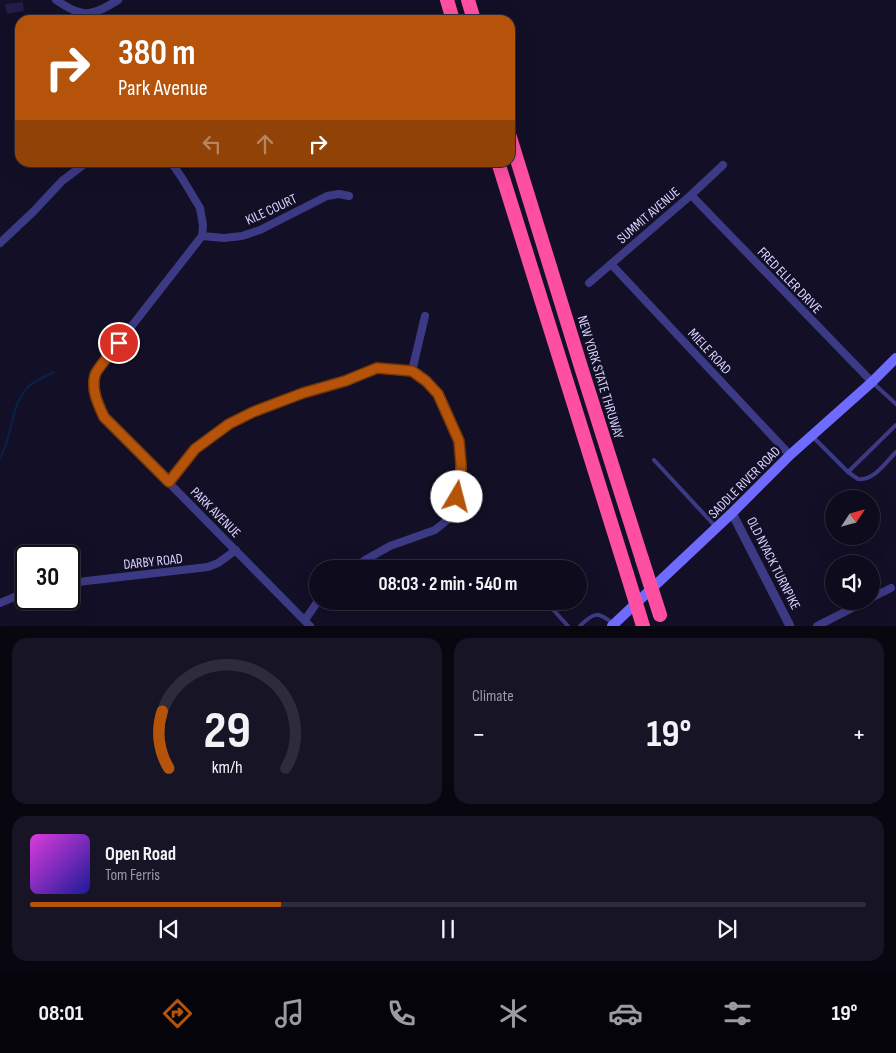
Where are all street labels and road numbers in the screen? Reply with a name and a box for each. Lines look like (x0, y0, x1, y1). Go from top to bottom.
street label: SUMMIT AVENUE (613, 183, 683, 247)
street label: KILE COURT (243, 190, 300, 229)
street label: FRED ELLER DRIVE (754, 244, 826, 317)
street label: NEW YORK STATE THRUWAY (574, 313, 627, 441)
street label: MIELE ROAD (684, 325, 735, 378)
street label: SADDLE RIVER ROAD (705, 443, 784, 522)
street label: PARK AVENUE (187, 484, 244, 541)
street label: OLD NYACK TURNPIKE (743, 514, 804, 613)
street label: DARBY ROAD (123, 550, 184, 573)

